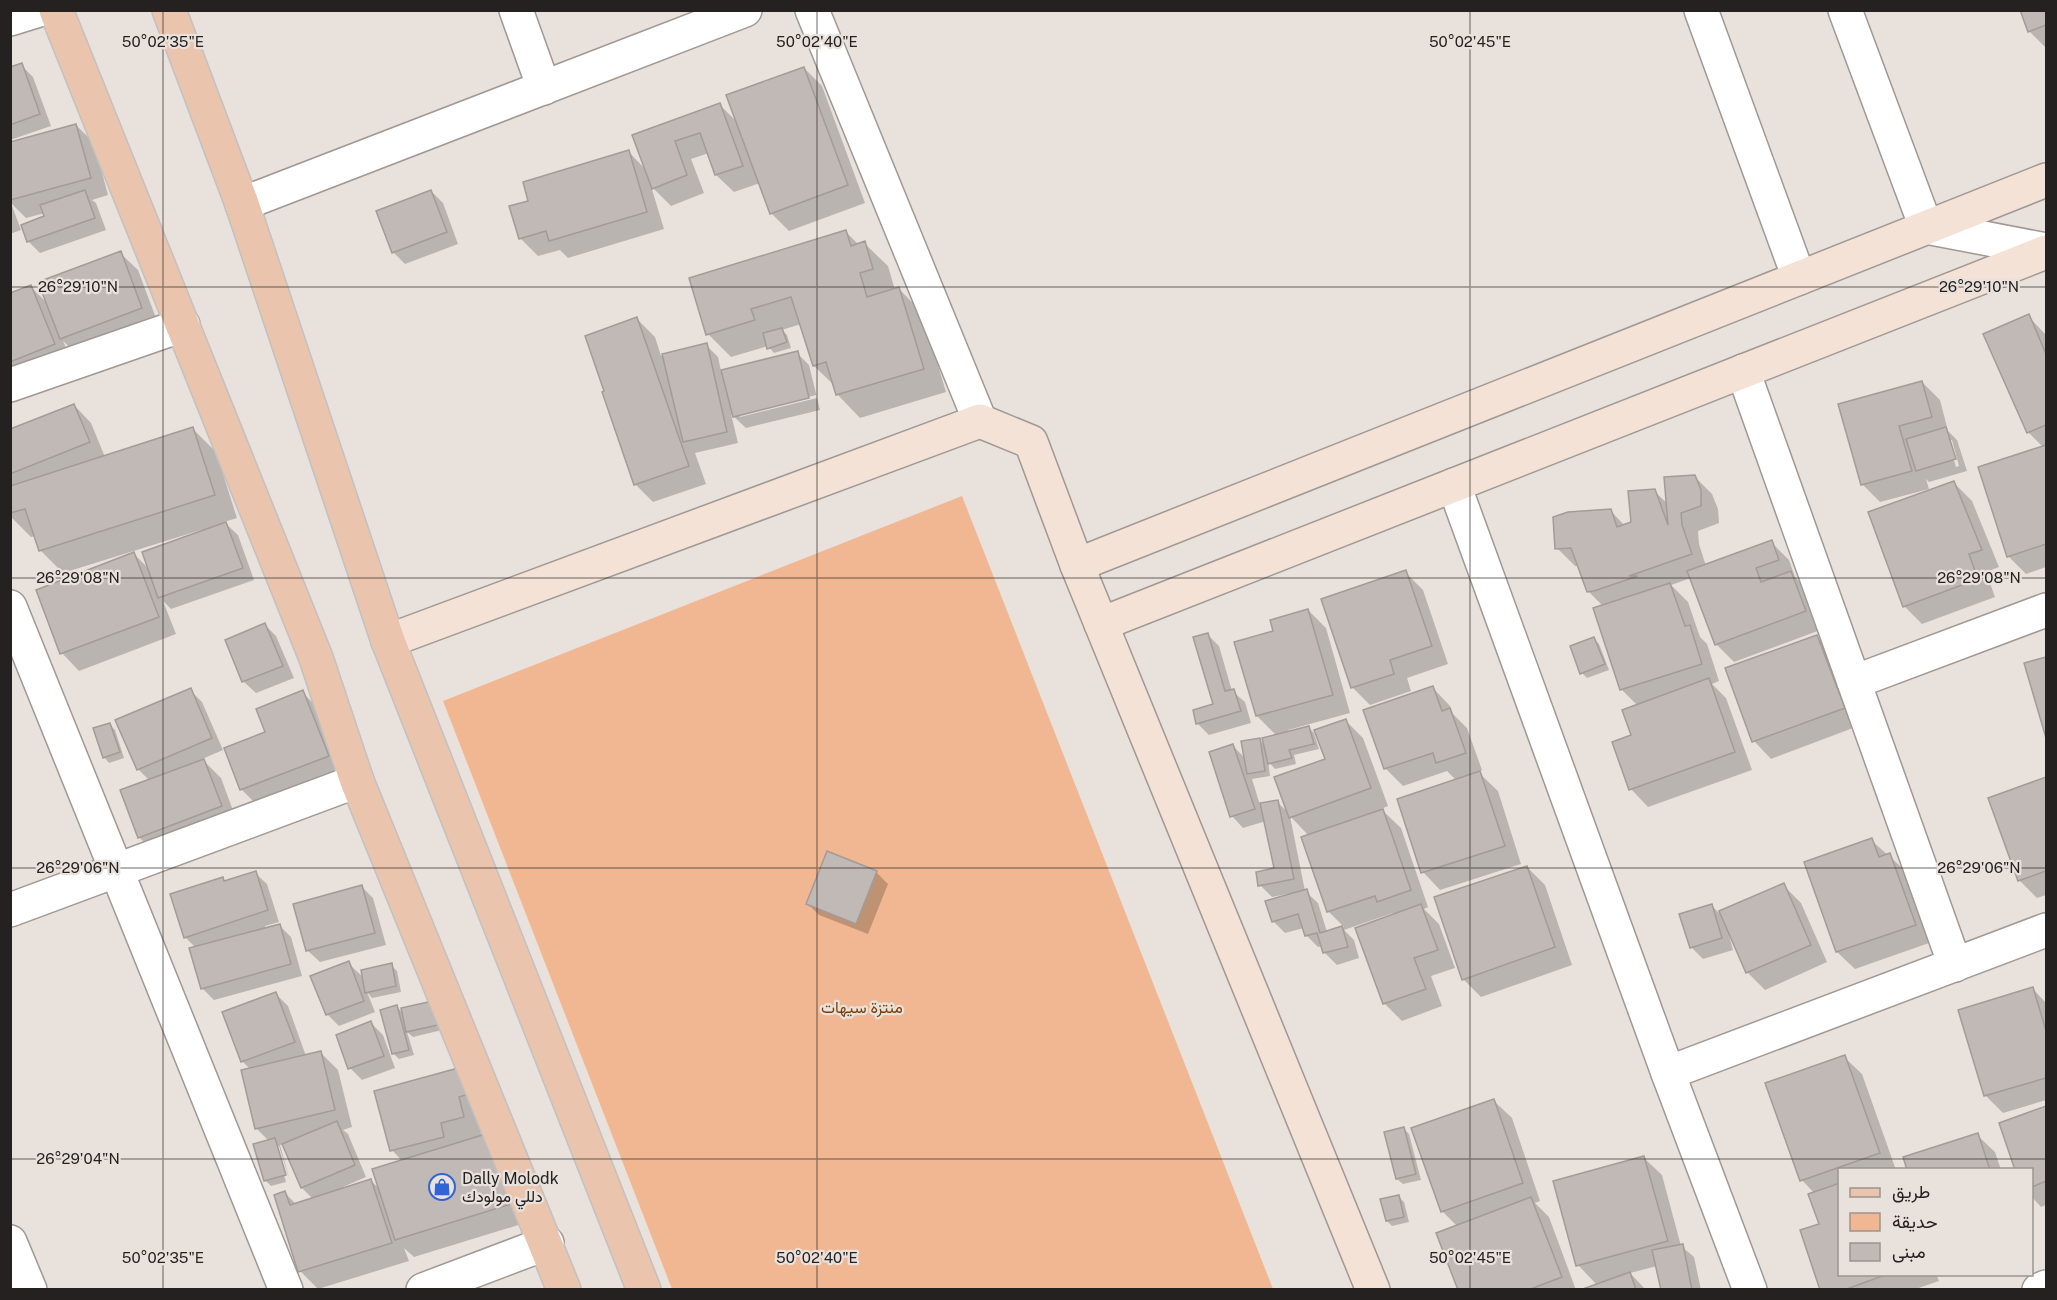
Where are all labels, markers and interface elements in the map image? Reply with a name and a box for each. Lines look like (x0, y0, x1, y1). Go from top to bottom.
text: 50°02'35"E (122, 33, 204, 50)
text: 50°02'40"E (776, 33, 858, 50)
text: 50°02'45"E (1429, 33, 1511, 50)
text: 26°29'10"N (38, 278, 118, 295)
text: 26°29'10"N (1939, 278, 2019, 295)
text: 26°29'08"N (36, 569, 120, 586)
text: 26°29'08"N (1937, 569, 2021, 586)
text: 26°29'06"N (36, 859, 120, 876)
text: 26°29'06"N (1937, 859, 2021, 876)
park label: منتزة سيهات (821, 998, 903, 1018)
text: 26°29'04"N (36, 1150, 120, 1167)
legend (1838, 1168, 2033, 1276)
place label: Dally Molodk دللي مولودك (462, 1169, 559, 1210)
shop icon: Dally Molodk دللي مولودك (427, 1172, 457, 1202)
text: طريق (1892, 1181, 1930, 1203)
text: حديقة (1892, 1211, 1938, 1232)
text: مبنى (1892, 1241, 1926, 1263)
text: 50°02'35"E (122, 1249, 204, 1266)
text: 50°02'40"E (776, 1249, 858, 1266)
text: 50°02'45"E (1429, 1249, 1511, 1266)

